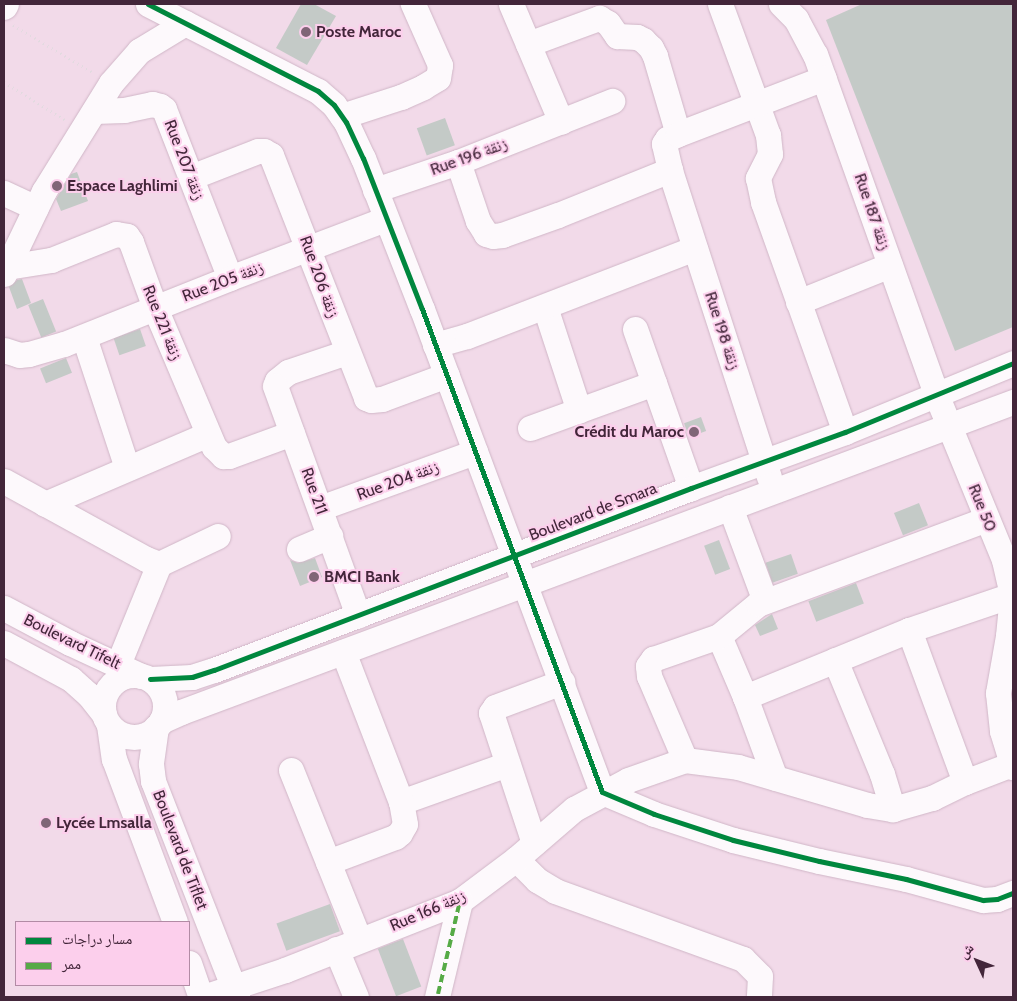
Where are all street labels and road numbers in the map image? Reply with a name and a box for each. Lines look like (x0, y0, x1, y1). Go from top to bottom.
street label: Rue 207 زنقة (160, 117, 208, 203)
street label: Rue 196 زنقة (428, 134, 510, 180)
street label: Rue 187 زنقة (850, 171, 894, 253)
street label: Rue 206 زنقة (295, 233, 343, 321)
street label: Rue 205 زنقة (180, 258, 266, 306)
street label: Rue 221 زنقة (138, 283, 186, 363)
street label: Rue 198 زنقة (700, 289, 744, 373)
street label: Rue 204 زنقة (354, 457, 442, 505)
street label: Rue 211 (297, 465, 331, 517)
street label: Boulevard de Smara (526, 479, 660, 545)
street label: Rue 50 (964, 481, 1000, 535)
street label: Boulevard Tifelt (20, 610, 124, 674)
street label: Boulevard de Tiflet (148, 788, 212, 912)
street label: Rue 166 زنقة (387, 886, 469, 936)

